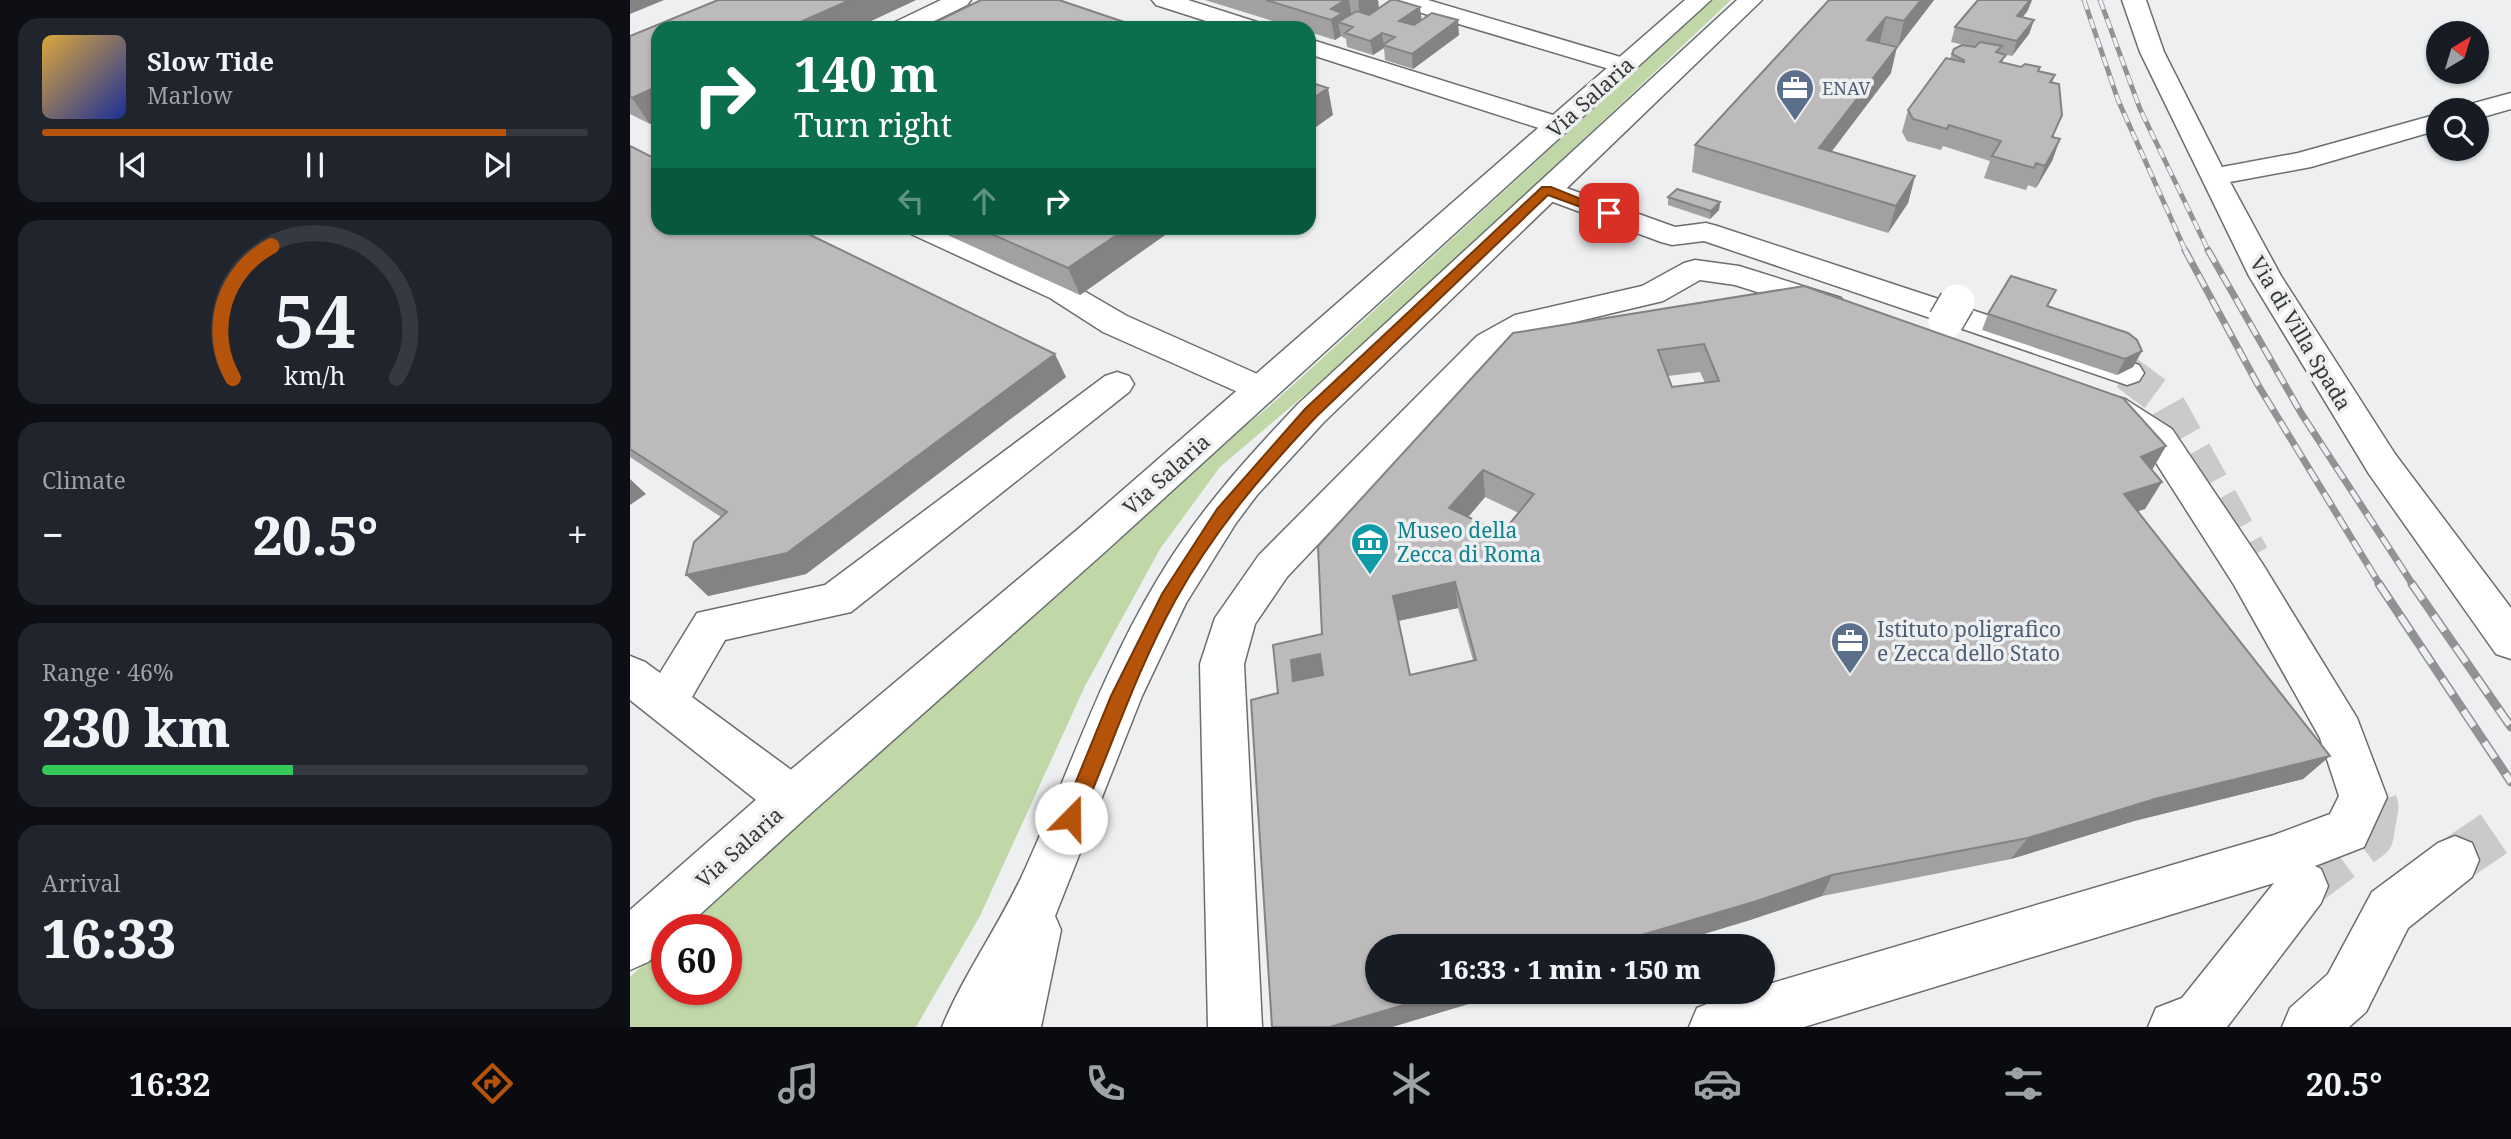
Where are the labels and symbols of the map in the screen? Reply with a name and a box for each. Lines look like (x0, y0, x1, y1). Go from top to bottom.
north arrow (2426, 21, 2488, 84)
street label: Via Salaria (1540, 50, 1640, 144)
office icon: ENAV (1774, 67, 1816, 122)
place label: ENAV (1822, 76, 1871, 100)
pin (1579, 183, 1639, 243)
street label: Via di Villa Spada (2244, 251, 2358, 415)
street label: Via Salaria (1116, 427, 1216, 521)
place label: Museo della Zecca di Roma (1397, 516, 1541, 568)
museum icon: Museo della Zecca di Roma (1349, 521, 1391, 576)
place label: Istituto poligrafico e Zecca dello Stato (1877, 615, 2061, 667)
office icon: Istituto poligrafico e Zecca dello Stato (1829, 620, 1871, 675)
position arrow (1034, 781, 1108, 855)
street label: Via Salaria (689, 800, 789, 894)
speed limit sign: 60 (651, 914, 742, 1005)

